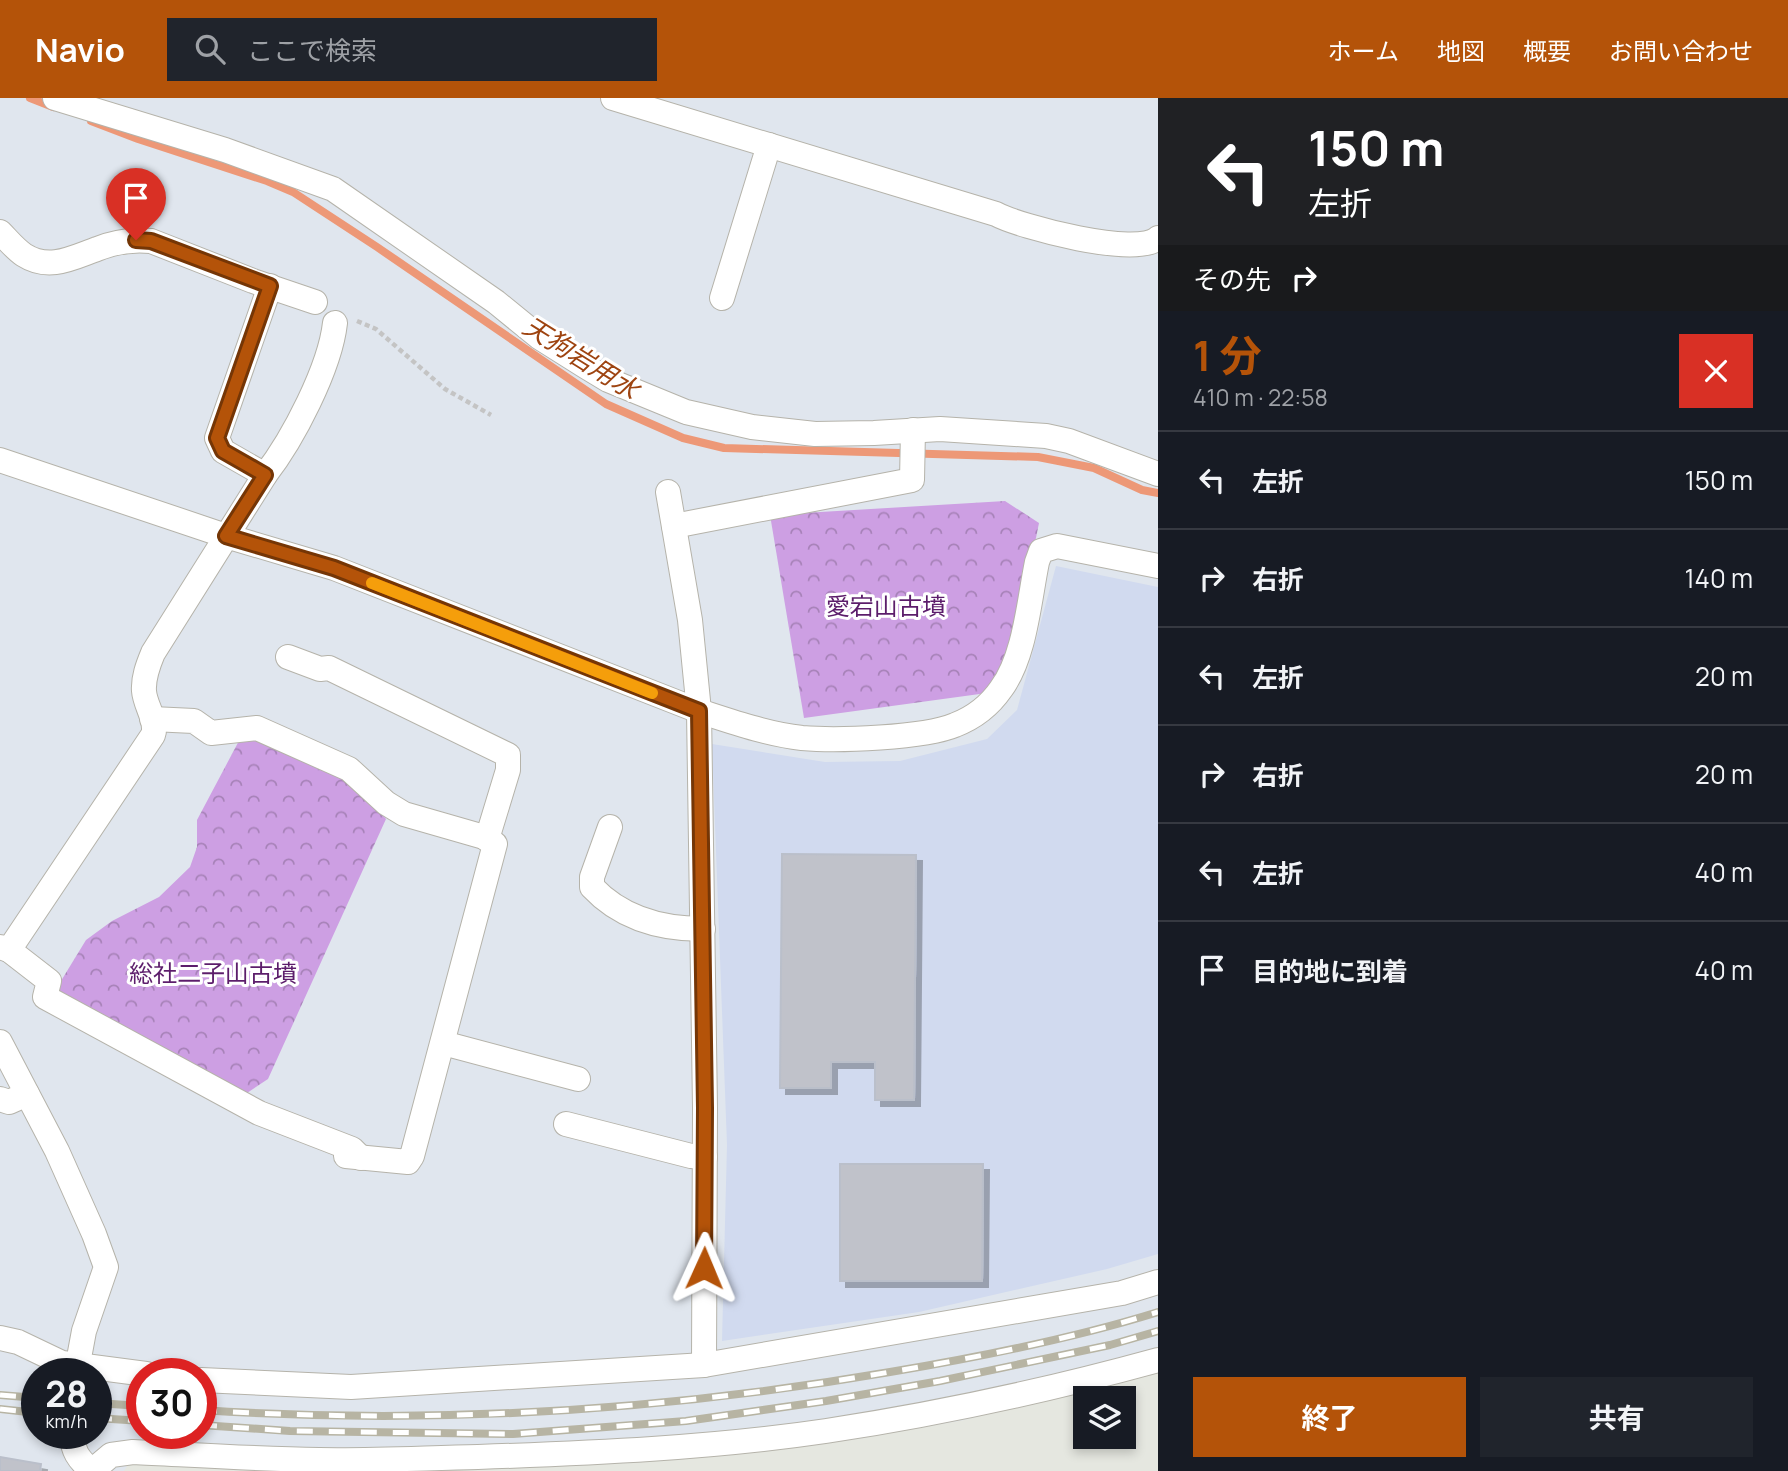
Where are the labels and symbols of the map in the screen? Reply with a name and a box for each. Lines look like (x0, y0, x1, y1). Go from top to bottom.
pin (106, 168, 166, 240)
water label: 天狗岩用水 (517, 307, 649, 408)
park label: 愛宕山古墳 (826, 589, 946, 622)
park label: 総社二子山古墳 (129, 956, 297, 989)
position arrow (667, 1231, 741, 1305)
speed limit sign: 30 (126, 1358, 217, 1449)

